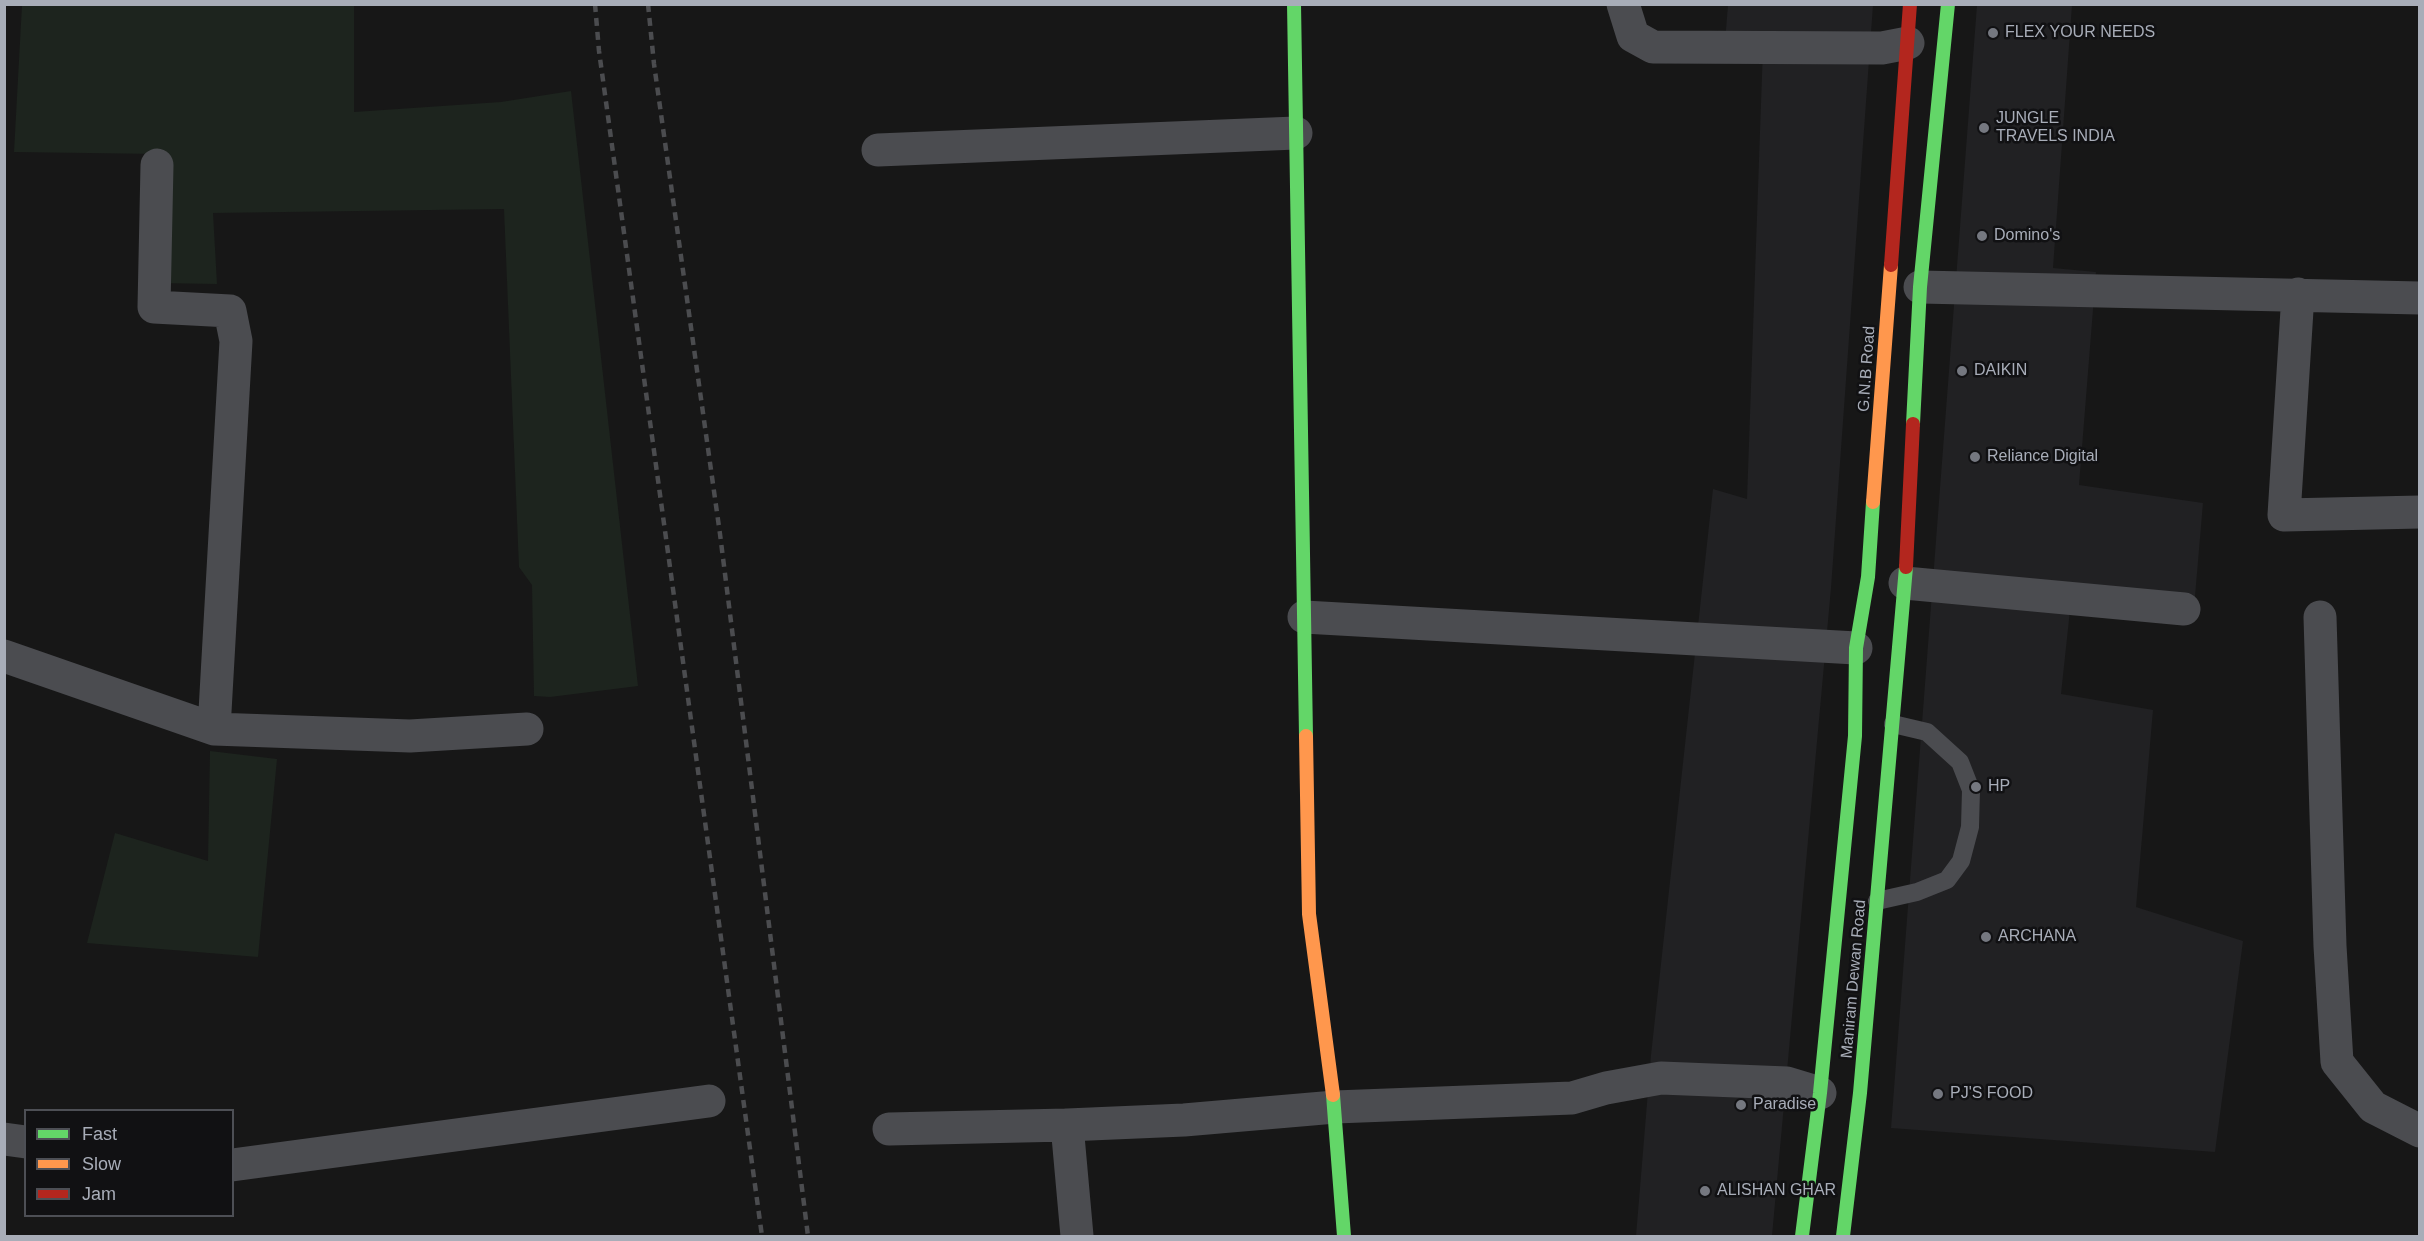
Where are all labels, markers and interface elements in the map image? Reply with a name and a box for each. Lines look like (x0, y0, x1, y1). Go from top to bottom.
place label: FLEX YOUR NEEDS (2005, 23, 2155, 43)
marker: FLEX YOUR NEEDS (1986, 26, 2000, 40)
place label: JUNGLE TRAVELS INDIA (1996, 109, 2115, 147)
marker: JUNGLE TRAVELS INDIA (1977, 121, 1991, 135)
place label: Domino's (1994, 226, 2060, 246)
marker: Domino's (1975, 229, 1989, 243)
street label: G.N.B Road (1854, 325, 1880, 413)
place label: DAIKIN (1974, 361, 2027, 381)
marker: DAIKIN (1955, 364, 1969, 378)
place label: Reliance Digital (1987, 447, 2098, 467)
marker: Reliance Digital (1968, 450, 1982, 464)
place label: HP (1988, 777, 2010, 797)
marker: HP (1969, 780, 1983, 794)
street label: Maniram Dewan Road (1837, 899, 1871, 1059)
place label: ARCHANA (1998, 927, 2076, 947)
marker: ARCHANA (1979, 930, 1993, 944)
place label: PJ'S FOOD (1950, 1084, 2033, 1104)
marker: PJ'S FOOD (1931, 1087, 1945, 1101)
place label: Paradise (1753, 1095, 1816, 1115)
marker: Paradise (1734, 1098, 1748, 1112)
legend (24, 1109, 234, 1217)
text: Fast (82, 1124, 117, 1144)
text: Slow (82, 1154, 121, 1174)
place label: ALISHAN GHAR (1717, 1181, 1836, 1201)
text: Jam (82, 1184, 116, 1204)
marker: ALISHAN GHAR (1698, 1184, 1712, 1198)

